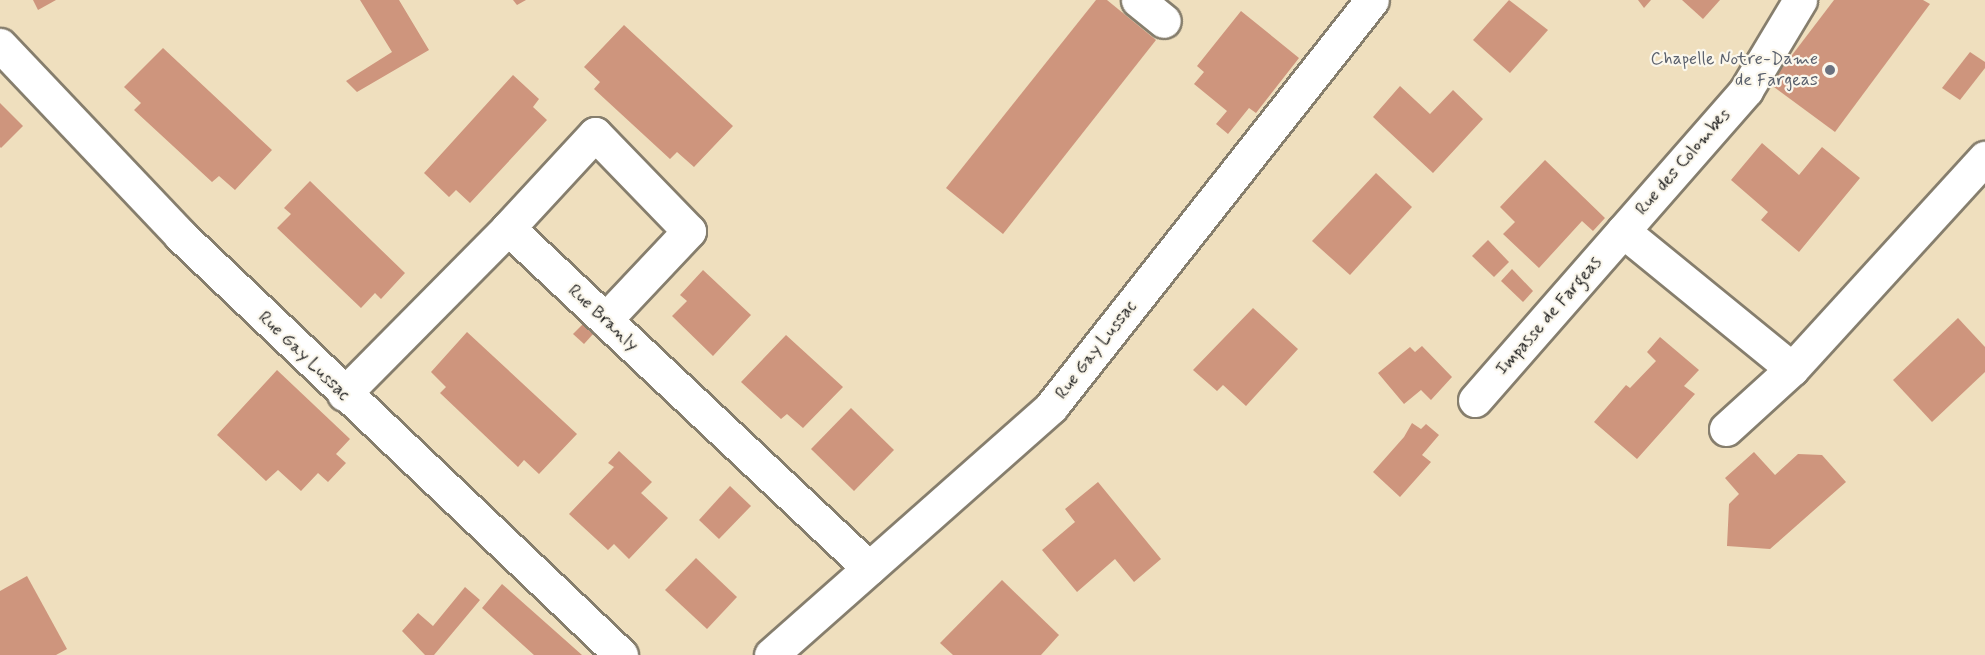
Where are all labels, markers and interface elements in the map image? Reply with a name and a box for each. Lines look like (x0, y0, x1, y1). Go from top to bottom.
place label: Chapelle Notre-Dame de Fargeas (1653, 49, 1818, 92)
marker: Chapelle Notre-Dame de Fargeas (1823, 63, 1837, 77)
street label: Rue des Colombes (1629, 103, 1737, 221)
street label: Impasse de Fargeas (1491, 252, 1607, 380)
street label: Rue Branly (564, 280, 642, 356)
street label: Rue Gay Lussac (1052, 298, 1140, 402)
street label: Rue Gay Lussac (255, 308, 353, 404)

